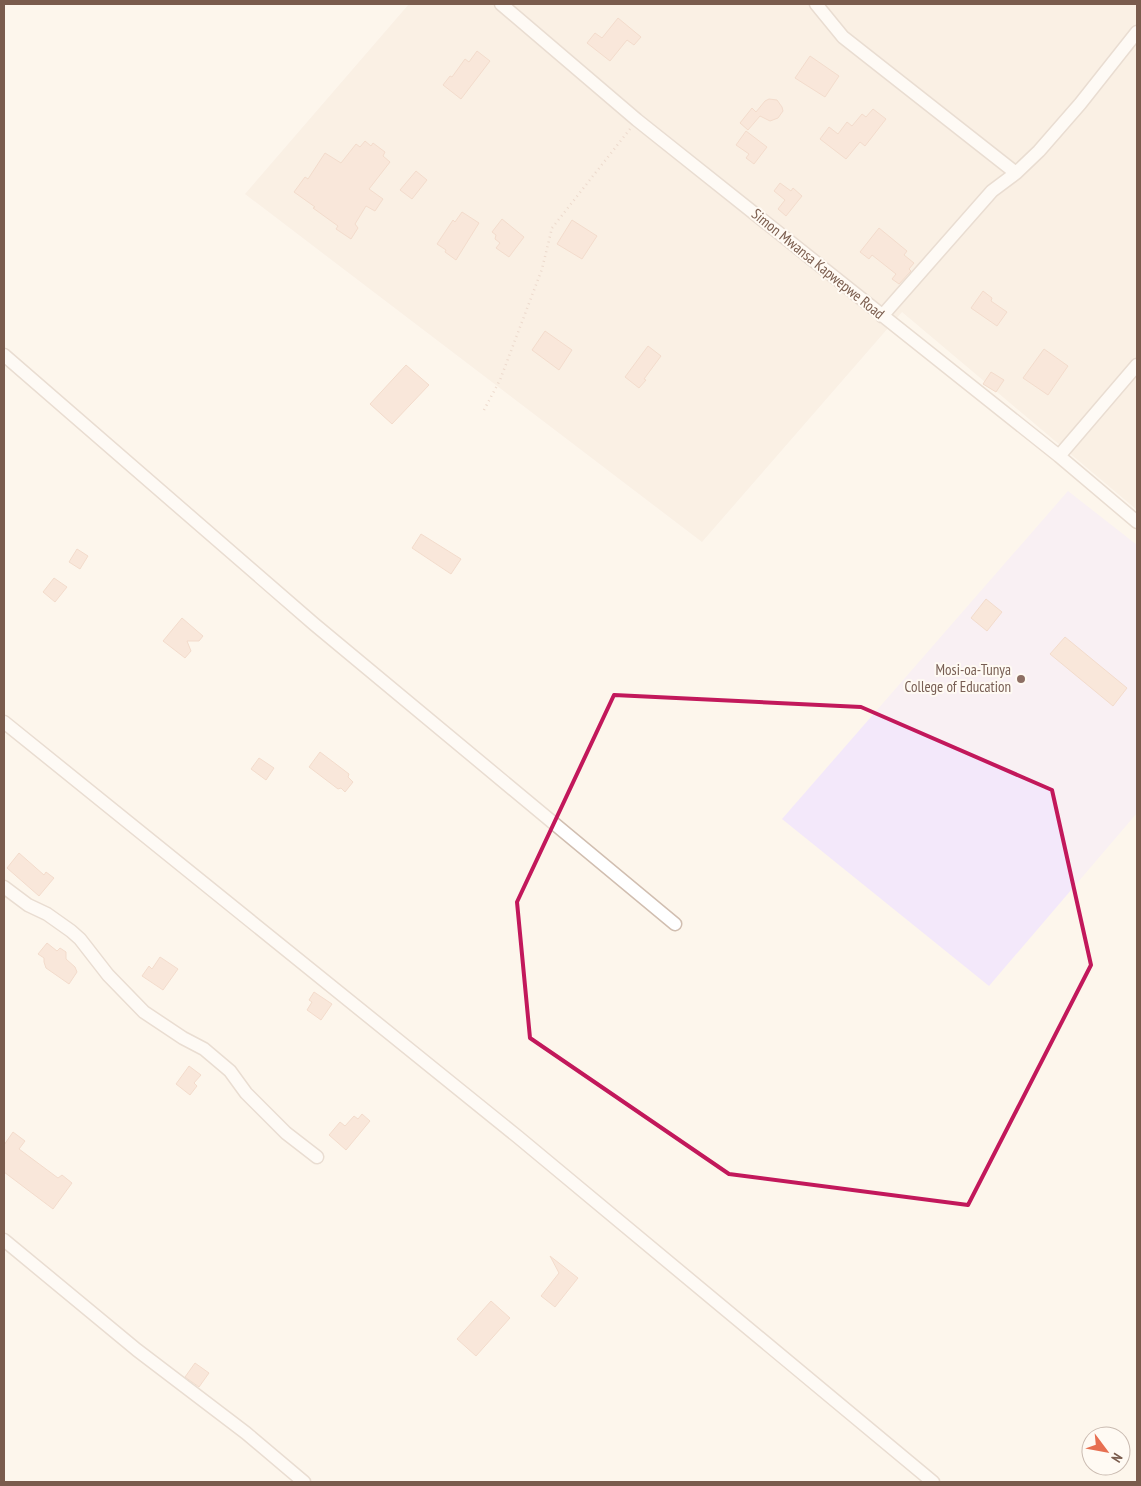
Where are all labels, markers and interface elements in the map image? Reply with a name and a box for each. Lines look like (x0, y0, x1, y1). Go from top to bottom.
street label: Simon Mwansa Kapwepwe Road (748, 204, 889, 323)
place label: Mosi-oa-Tunya College of Education (905, 660, 1011, 696)
marker: Mosi-oa-Tunya College of Education (1015, 673, 1027, 685)
north arrow (1081, 1426, 1131, 1476)
text: N (1107, 1450, 1127, 1466)

